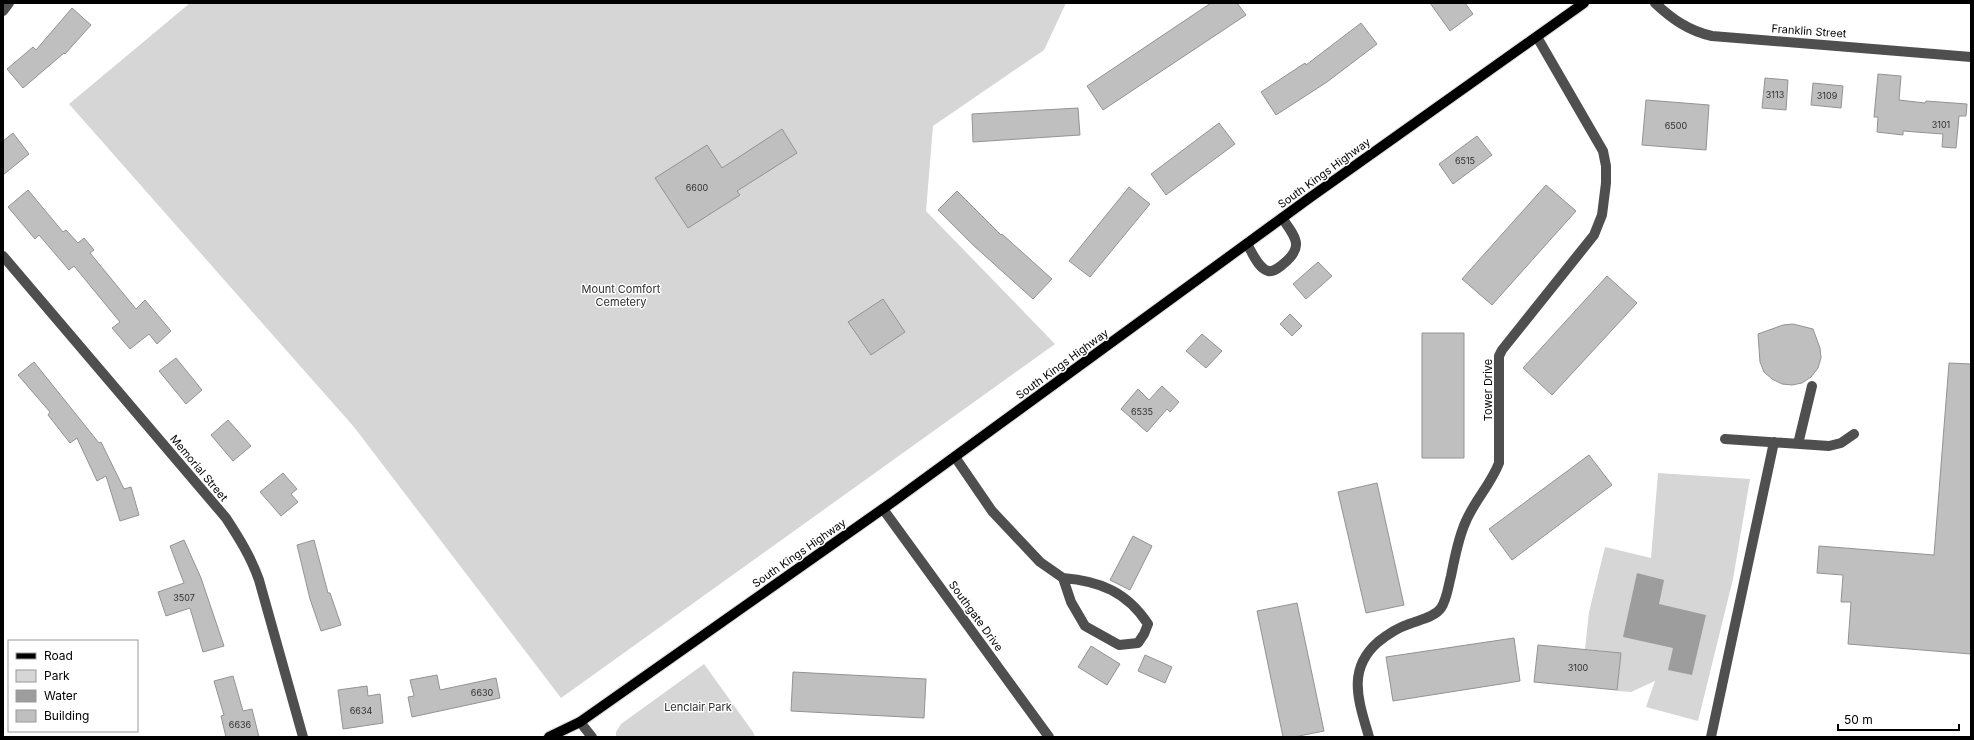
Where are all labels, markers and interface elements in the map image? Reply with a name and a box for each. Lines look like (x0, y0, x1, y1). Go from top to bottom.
street label: Franklin Street (1771, 21, 1847, 41)
house number: 3113 (1766, 89, 1785, 100)
house number: 3109 (1817, 90, 1838, 101)
house number: 3101 (1932, 119, 1950, 130)
house number: 6500 (1665, 120, 1688, 131)
street label: South Kings Highway (1275, 135, 1373, 211)
house number: 6515 (1455, 155, 1475, 166)
house number: 6600 (686, 182, 709, 193)
park label: Mount Comfort Cemetery (582, 282, 661, 309)
street label: South Kings Highway (1013, 326, 1111, 402)
street label: Tower Drive (1481, 359, 1495, 421)
house number: 6535 (1131, 406, 1153, 417)
street label: Memorial Street (167, 432, 231, 504)
street label: South Kings Highway (750, 515, 848, 591)
street label: Southgate Drive (946, 578, 1006, 654)
house number: 3507 (173, 592, 195, 603)
legend (8, 640, 138, 732)
text: Road (44, 648, 73, 663)
house number: 3100 (1568, 662, 1589, 673)
text: Park (44, 668, 70, 683)
house number: 6630 (471, 687, 494, 698)
text: Water (44, 688, 78, 703)
park label: Lenclair Park (664, 700, 732, 714)
house number: 6634 (350, 705, 372, 716)
scale bar (1838, 706, 1959, 732)
text: Building (44, 708, 89, 723)
text: 50 m (1844, 712, 1873, 727)
house number: 6636 (229, 719, 252, 730)

